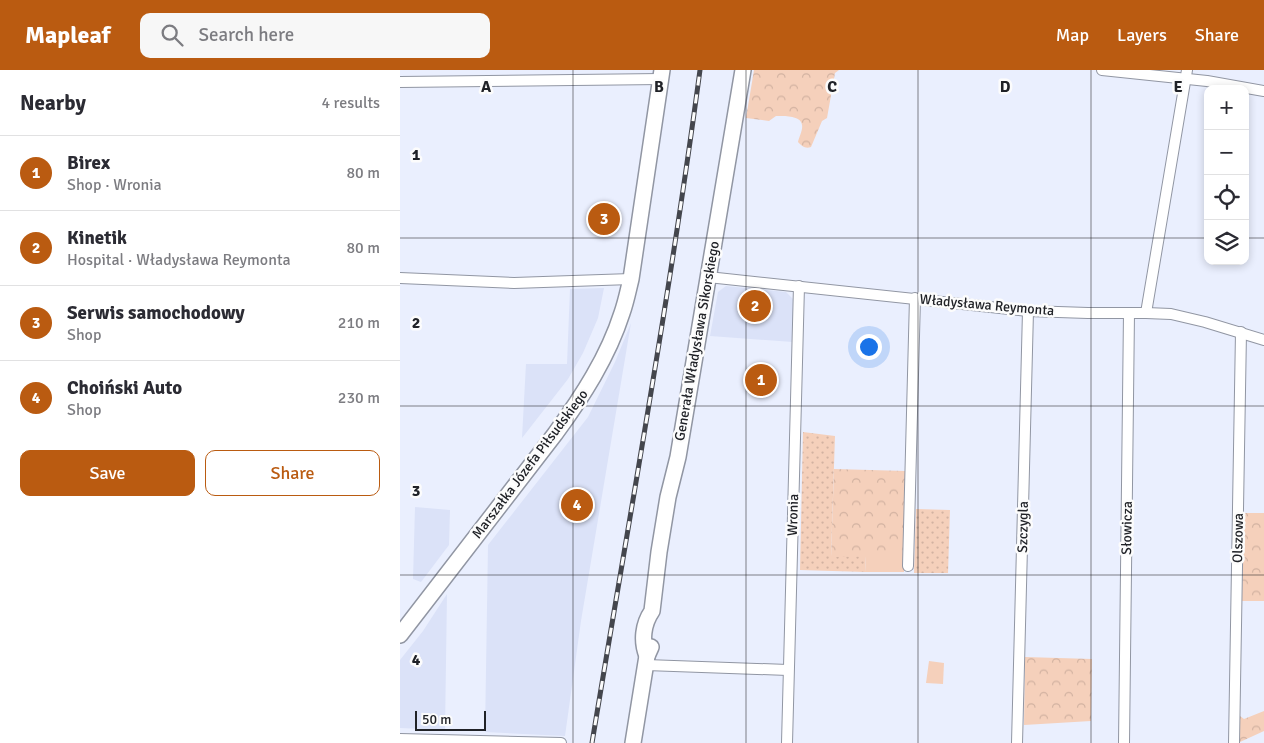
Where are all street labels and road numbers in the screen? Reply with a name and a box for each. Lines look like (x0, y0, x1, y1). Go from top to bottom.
street label: Generała Władysława Sikorskiego (671, 240, 723, 442)
street label: Władysława Reymonta (919, 291, 1055, 319)
street label: Marszałka Józefa Piłsudskiego (468, 386, 592, 542)
street label: Wronia (784, 494, 802, 536)
street label: Szczygla (1014, 501, 1032, 553)
street label: Słowicza (1118, 501, 1136, 555)
street label: Olszowa (1229, 513, 1247, 563)

